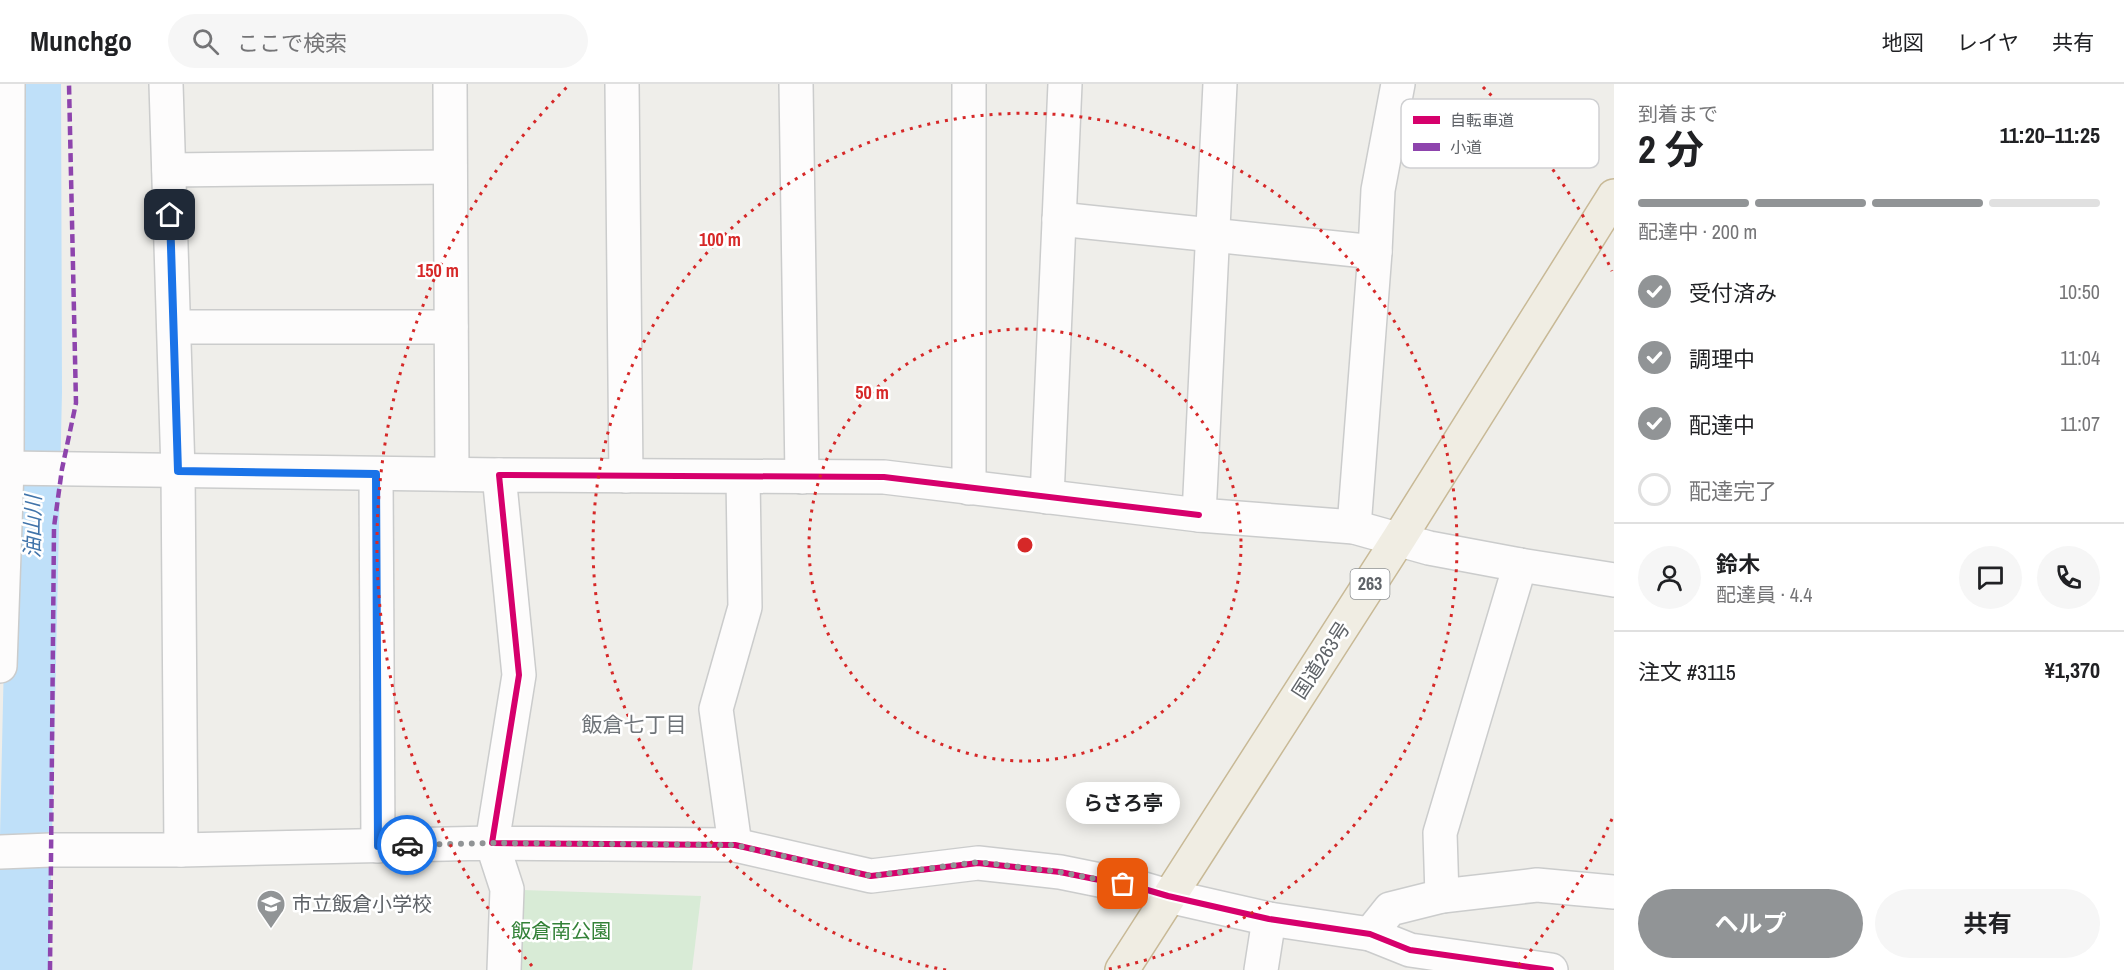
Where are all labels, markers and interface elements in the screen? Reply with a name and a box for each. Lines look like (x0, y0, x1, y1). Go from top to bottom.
search box (168, 14, 588, 68)
text: Munchgo (30, 22, 132, 60)
icon: search (189, 25, 222, 58)
text: ここで検索 (237, 28, 347, 58)
text: 地図 (1882, 28, 1924, 57)
text: レイヤ (1957, 28, 2019, 57)
text: 共有 (2052, 28, 2094, 57)
legend (1401, 99, 1599, 168)
text: 到着まで (1638, 100, 1718, 127)
text: 自転車道 (1450, 109, 1514, 131)
text: 11:20–11:25 (2000, 120, 2100, 150)
text: 2 分 (1638, 123, 1704, 175)
text: 小道 (1450, 136, 1482, 158)
pin (144, 189, 195, 240)
icon: home (153, 198, 186, 231)
text: 配達中 · 200 m (1638, 218, 1757, 245)
text: 100 m (699, 227, 741, 252)
text: 150 m (417, 258, 459, 283)
icon: check (1638, 275, 1671, 308)
text: 受付済み (1689, 278, 1777, 308)
text: 10:50 (2059, 278, 2100, 305)
icon: check (1638, 341, 1671, 374)
text: 調理中 (1689, 344, 1755, 374)
text: 11:04 (2060, 344, 2100, 371)
text: 50 m (855, 380, 889, 405)
icon: check (1638, 407, 1671, 440)
text: 配達中 (1689, 410, 1755, 440)
text: 11:07 (2060, 410, 2100, 437)
text: 配達完了 (1689, 476, 1777, 506)
water label: 油山川 (17, 493, 48, 559)
centre of rings (1015, 535, 1035, 555)
button: person (1638, 546, 1701, 609)
button: chat (1959, 546, 2022, 609)
button: phone (2037, 546, 2100, 609)
text: 鈴木 (1716, 549, 1760, 579)
road number: 263 (1350, 569, 1390, 599)
text: 配達員 · 4.4 (1716, 581, 1812, 608)
street label: 国道263号 (1285, 616, 1356, 704)
text: ¥1,370 (2045, 655, 2100, 685)
text: 注文 #3115 (1638, 657, 1736, 687)
district label: 飯倉七丁目 (582, 710, 687, 739)
callout: らさろ亭 (1066, 782, 1180, 824)
text: らさろ亭 (1083, 789, 1163, 816)
courier (377, 815, 437, 875)
icon: car (391, 829, 424, 862)
pin (1097, 858, 1148, 909)
icon: bag (1106, 867, 1139, 900)
school or university icon: 市立飯倉小学校 (255, 888, 287, 930)
button: ヘルプ (1638, 889, 1863, 958)
button: 共有 (1875, 889, 2100, 958)
place label: 市立飯倉小学校 (292, 890, 432, 917)
park label: 飯倉南公園 (511, 917, 611, 944)

